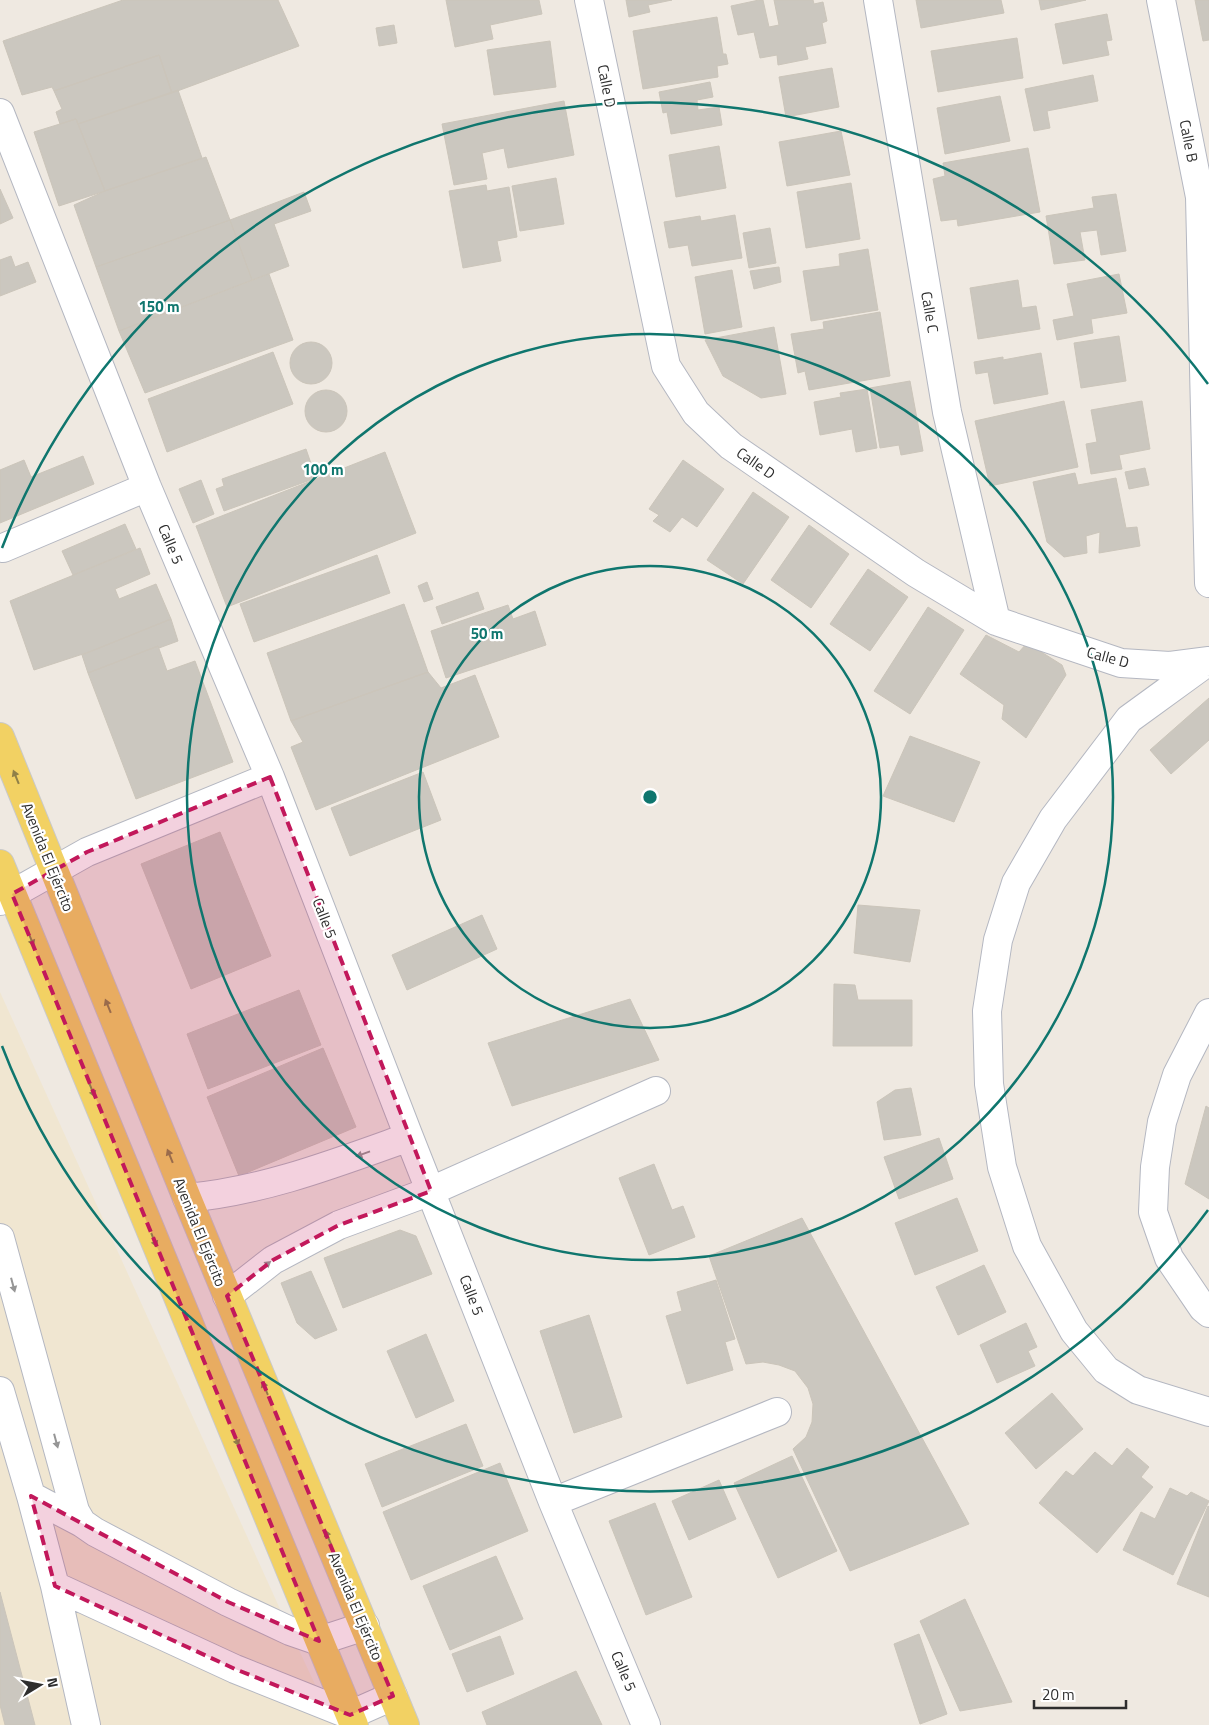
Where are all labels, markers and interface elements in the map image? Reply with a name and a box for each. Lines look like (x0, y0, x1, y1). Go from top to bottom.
street label: Calle D (592, 63, 622, 109)
street label: Calle B (1174, 118, 1204, 164)
street label: Calle C (915, 289, 945, 335)
text: 150 m (138, 295, 180, 318)
street label: Calle D (732, 441, 780, 485)
text: 100 m (302, 458, 344, 481)
street label: Calle 5 (152, 520, 190, 568)
text: 50 m (471, 622, 503, 645)
street label: Calle D (1084, 640, 1132, 674)
one-way arrow (12, 770, 19, 785)
centre of rings (641, 788, 659, 806)
street label: Avenida El Ejército (16, 799, 80, 915)
street label: Calle 5 (307, 894, 343, 942)
one-way arrow (27, 932, 35, 947)
one-way arrow (104, 999, 112, 1013)
one-way arrow (89, 1083, 97, 1097)
one-way arrow (165, 1149, 173, 1164)
one-way arrow (355, 1150, 370, 1158)
street label: Avenida El Ejército (168, 1174, 232, 1290)
one-way arrow (150, 1233, 158, 1248)
one-way arrow (259, 1261, 271, 1272)
street label: Calle 5 (454, 1271, 490, 1319)
one-way arrow (9, 1277, 17, 1292)
one-way arrow (261, 1380, 268, 1395)
one-way arrow (232, 1432, 240, 1447)
one-way arrow (52, 1434, 60, 1449)
one-way arrow (323, 1530, 331, 1544)
street label: Avenida El Ejército (323, 1548, 389, 1664)
street label: Calle 5 (605, 1647, 643, 1695)
north arrow (15, 1660, 65, 1710)
text: N (42, 1676, 64, 1689)
scale bar (1034, 1678, 1126, 1710)
text: 20 m (1042, 1683, 1075, 1706)

